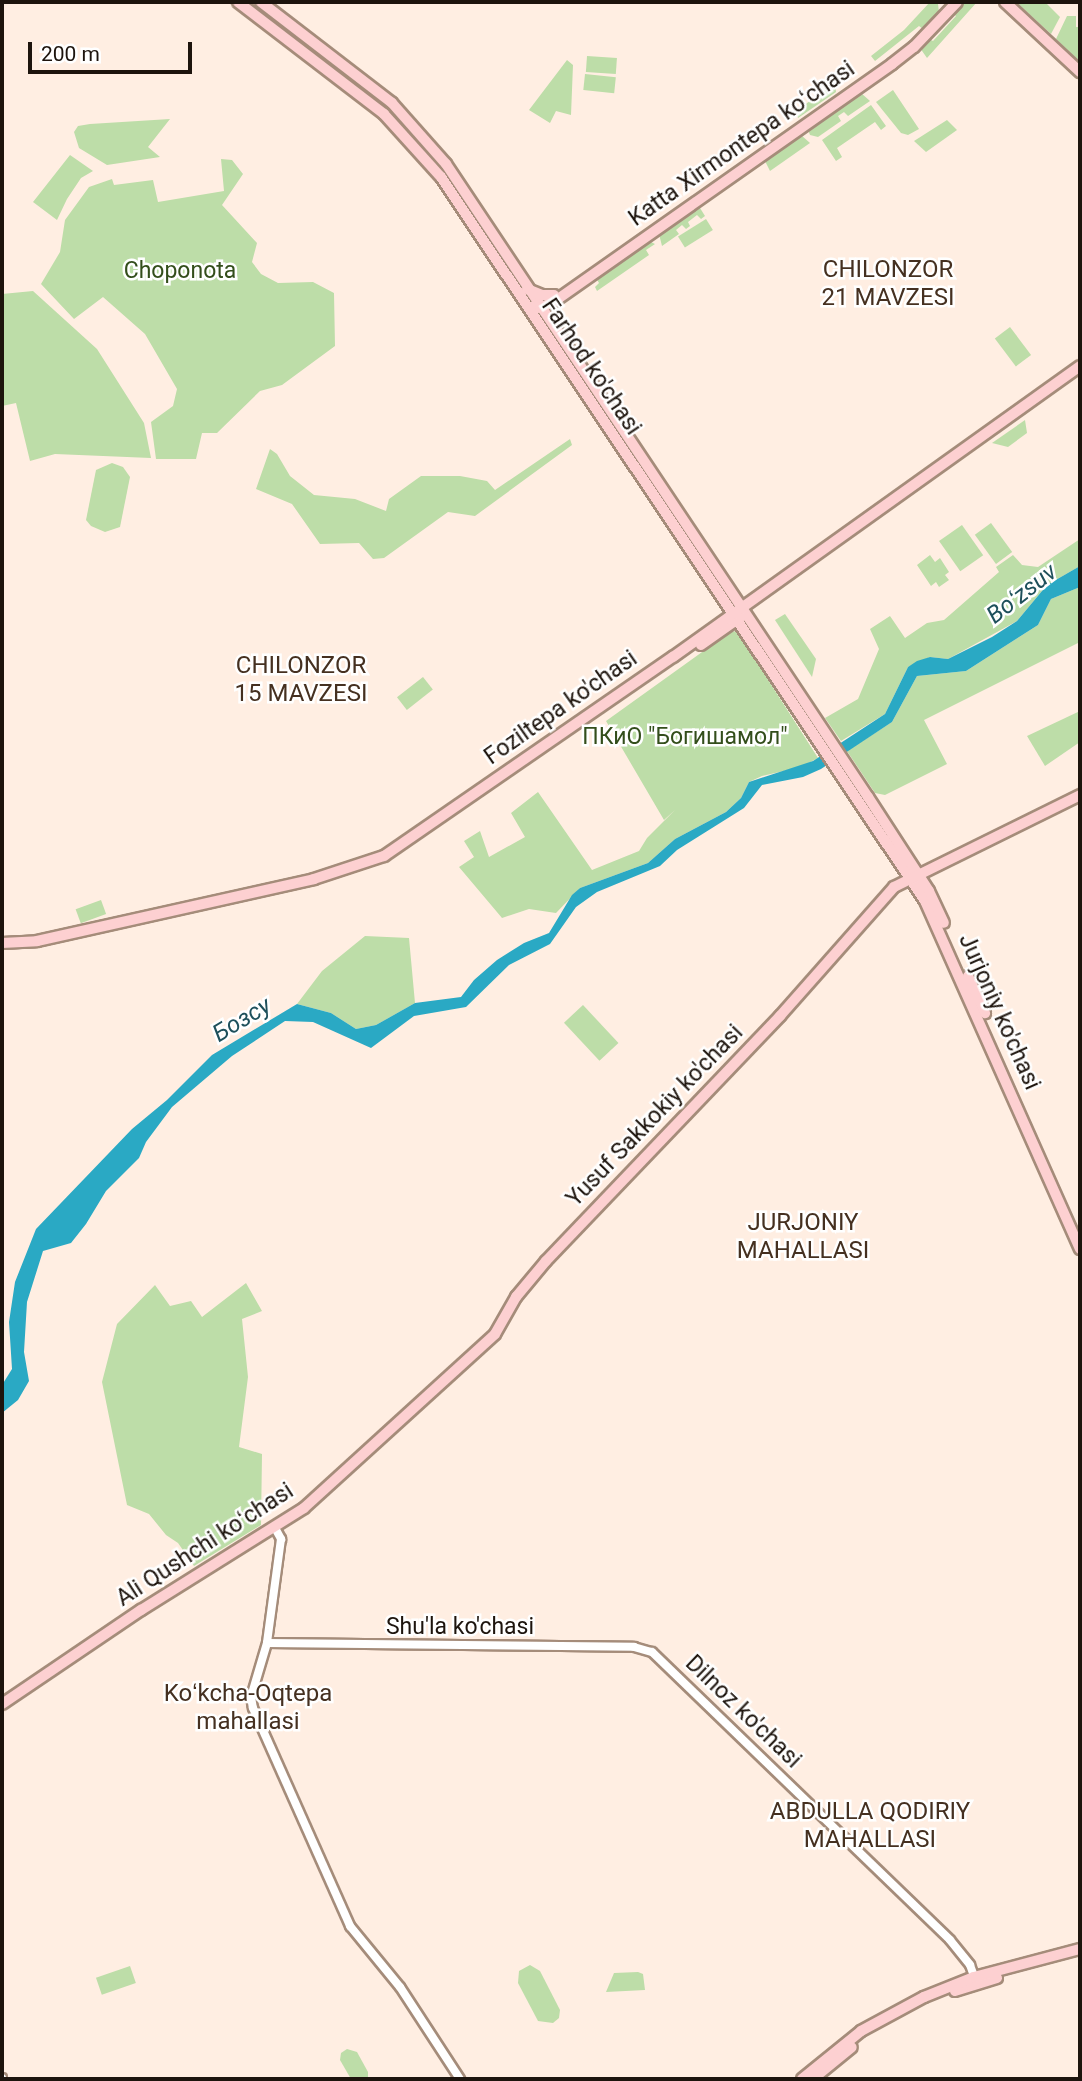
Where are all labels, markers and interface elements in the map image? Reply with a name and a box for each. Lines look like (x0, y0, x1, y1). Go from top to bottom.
scale bar (32, 28, 196, 72)
text: 200 m (41, 42, 100, 66)
street label: Katta Xirmontepa koʻchasi (624, 55, 860, 233)
district label: CHILONZOR 21 MAVZESI (813, 256, 963, 312)
park label: Choponota (124, 257, 236, 285)
street label: Farhod ko'chasi (535, 294, 647, 440)
water label: Boʻzsuv (981, 558, 1063, 630)
street label: Foziltepa ko'chasi (479, 645, 643, 771)
district label: CHILONZOR 15 MAVZESI (226, 652, 376, 708)
park label: ПКиО "Богишамол" (582, 723, 788, 751)
street label: Jurjoniy ko'chasi (952, 930, 1046, 1094)
water label: Бозсу (208, 991, 276, 1049)
street label: Yusuf Sakkokiy ko'chasi (561, 1019, 749, 1213)
district label: JURJONIY MAHALLASI (729, 1209, 877, 1265)
street label: Ali Qushchi koʻchasi (111, 1477, 299, 1613)
street label: Shu'la ko'chasi (386, 1613, 534, 1641)
street label: Dilnoz ko'chasi (679, 1650, 807, 1774)
district label: Koʻkcha-Oqtepa mahallasi (164, 1680, 332, 1736)
district label: ABDULLA QODIRIY MAHALLASI (757, 1798, 983, 1854)

